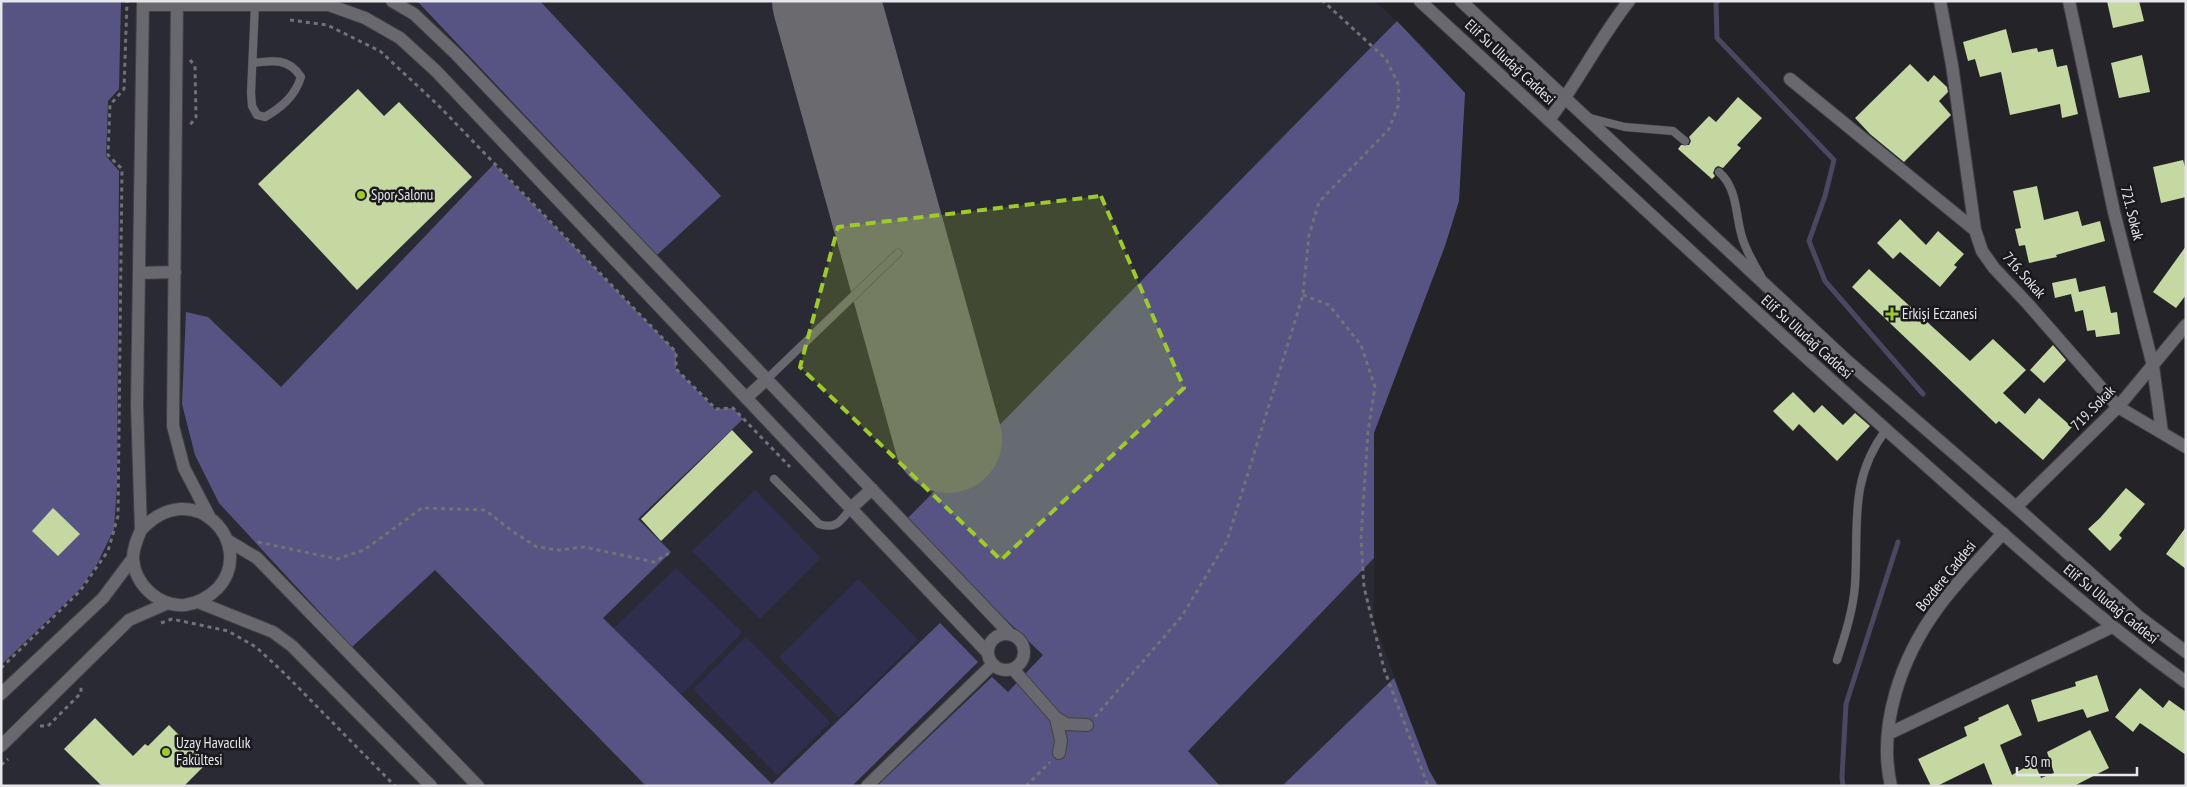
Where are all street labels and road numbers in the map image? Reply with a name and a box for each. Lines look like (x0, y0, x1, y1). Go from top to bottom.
street label: Elif Su Uludağ Caddesi (1461, 15, 1559, 108)
street label: 721. Sokak (2117, 184, 2148, 242)
street label: 716. Sokak (1999, 248, 2050, 302)
street label: Elif Su Uludağ Caddesi (1758, 291, 1857, 383)
street label: 719. Sokak (2066, 381, 2119, 434)
street label: Bozdere Caddesi (1911, 537, 1980, 615)
street label: Elif Su Uludağ Caddesi (2060, 560, 2163, 648)

